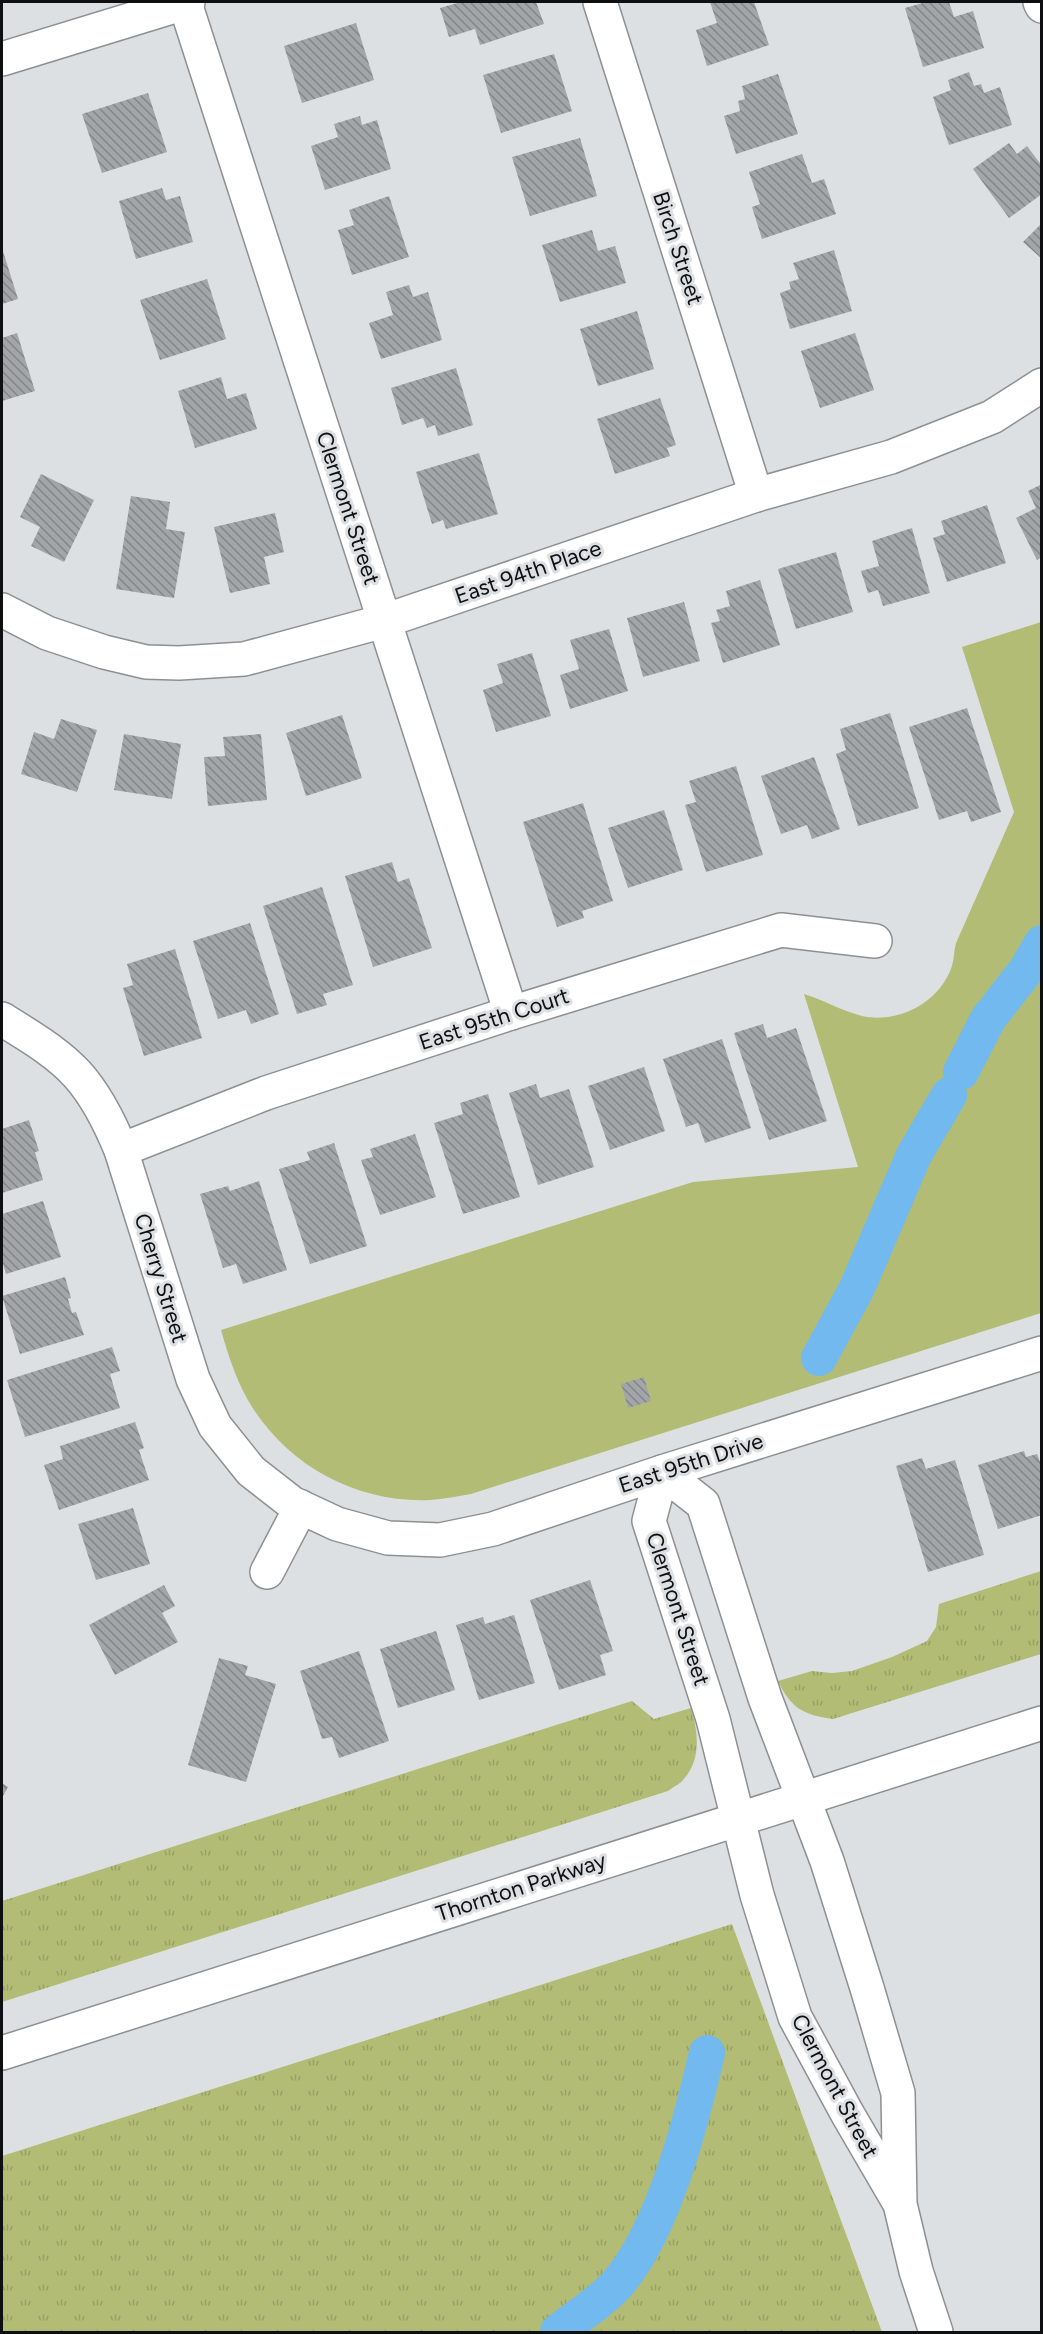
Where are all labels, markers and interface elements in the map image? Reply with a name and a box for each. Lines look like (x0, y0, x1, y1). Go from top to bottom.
street label: Birch Street (647, 188, 709, 308)
street label: Clermont Street (311, 428, 385, 588)
street label: East 94th Place (451, 534, 605, 610)
street label: East 95th Court (416, 982, 572, 1056)
street label: Cherry Street (129, 1210, 193, 1346)
street label: East 95th Drive (615, 1427, 767, 1499)
street label: Clermont Street (641, 1529, 715, 1689)
street label: Thornton Parkway (433, 1847, 610, 1927)
street label: Clermont Street (786, 2009, 884, 2163)

